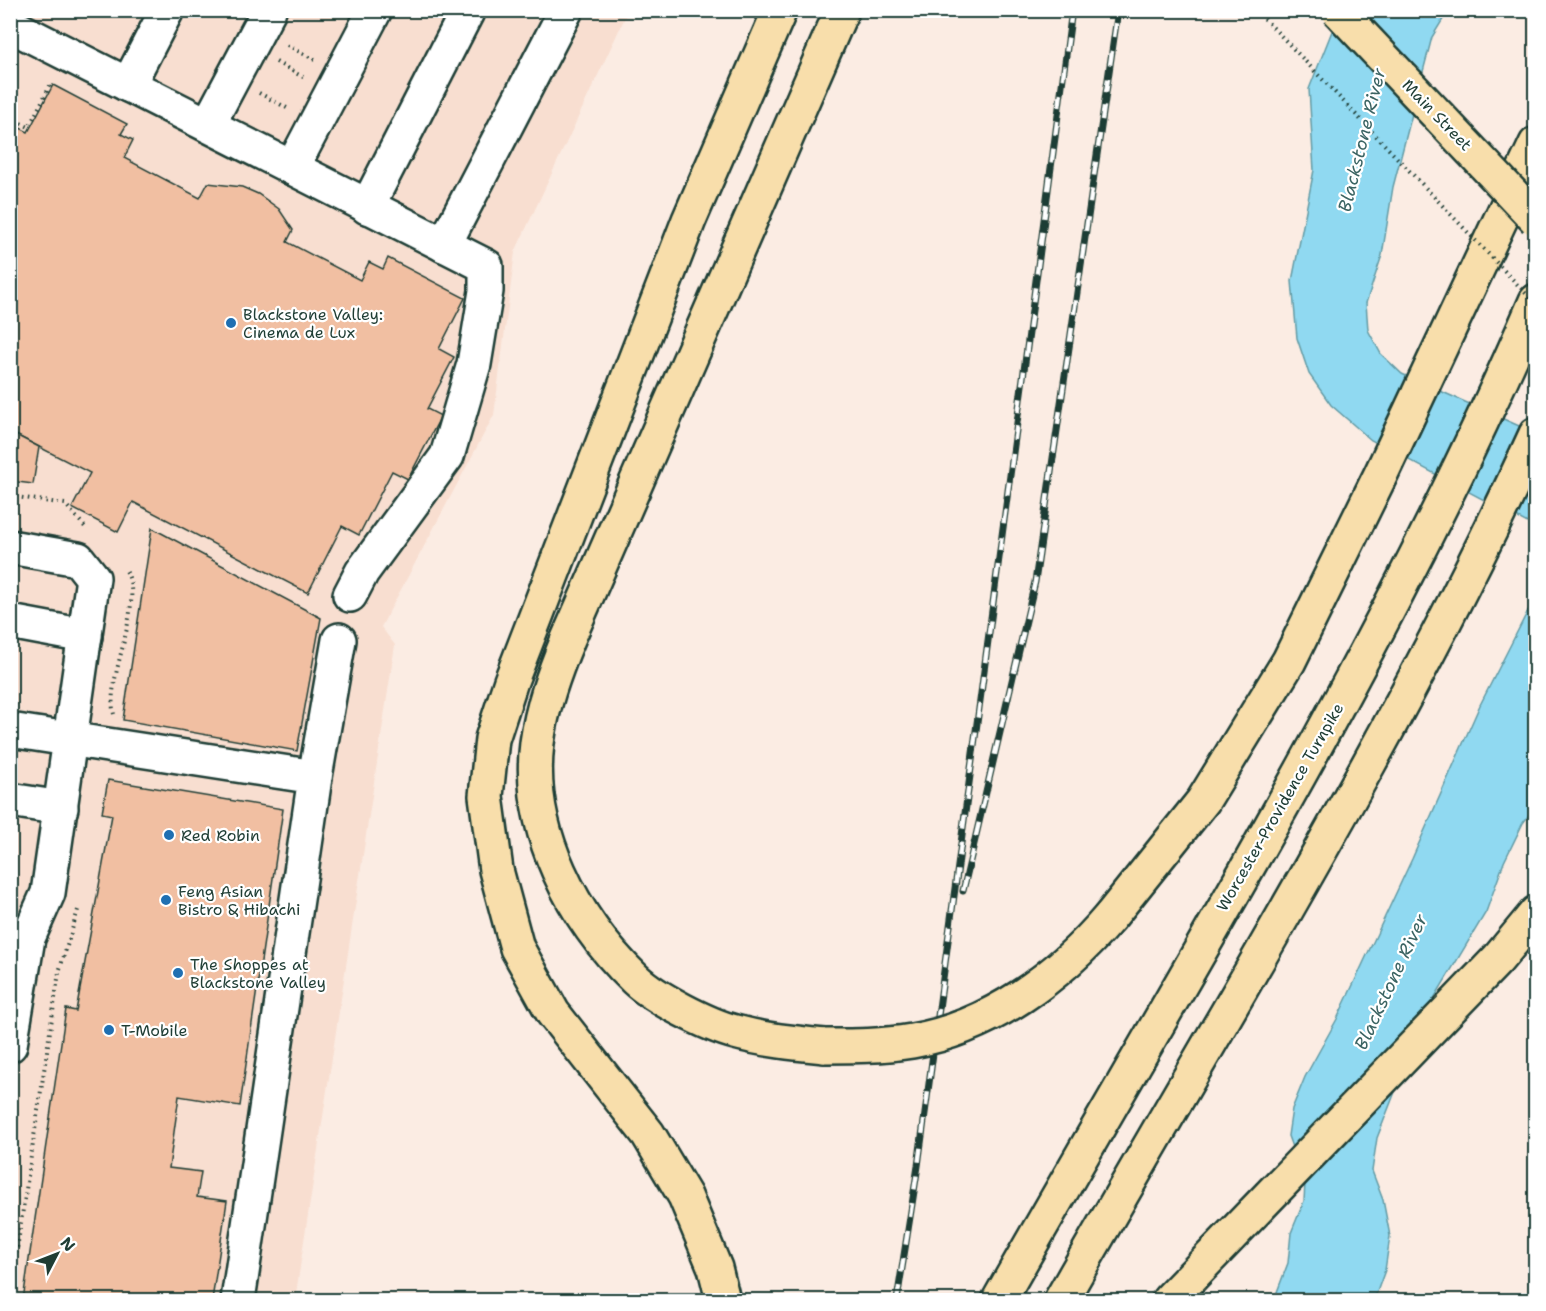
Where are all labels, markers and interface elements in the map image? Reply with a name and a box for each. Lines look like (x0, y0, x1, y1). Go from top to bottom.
water label: Blackstone River (1333, 65, 1392, 214)
street label: Main Street (1398, 75, 1476, 155)
place label: Blackstone Valley: Cinema de Lux (243, 304, 383, 343)
marker: Blackstone Valley: Cinema de Lux (224, 316, 238, 330)
street label: Worcester-Providence Turnpike (1212, 699, 1348, 915)
place label: Red Robin (181, 825, 260, 846)
marker: Red Robin (162, 828, 176, 842)
place label: Feng Asian Bistro & Hibachi (178, 881, 301, 920)
marker: Feng Asian Bistro & Hibachi (159, 893, 173, 907)
water label: Blackstone River (1349, 910, 1433, 1054)
place label: The Shoppes at Blackstone Valley (190, 954, 326, 993)
marker: The Shoppes at Blackstone Valley (171, 966, 185, 980)
place label: T-Mobile (121, 1020, 187, 1041)
marker: T-Mobile (102, 1023, 116, 1037)
north arrow (27, 1224, 87, 1284)
text: N (56, 1233, 80, 1256)

